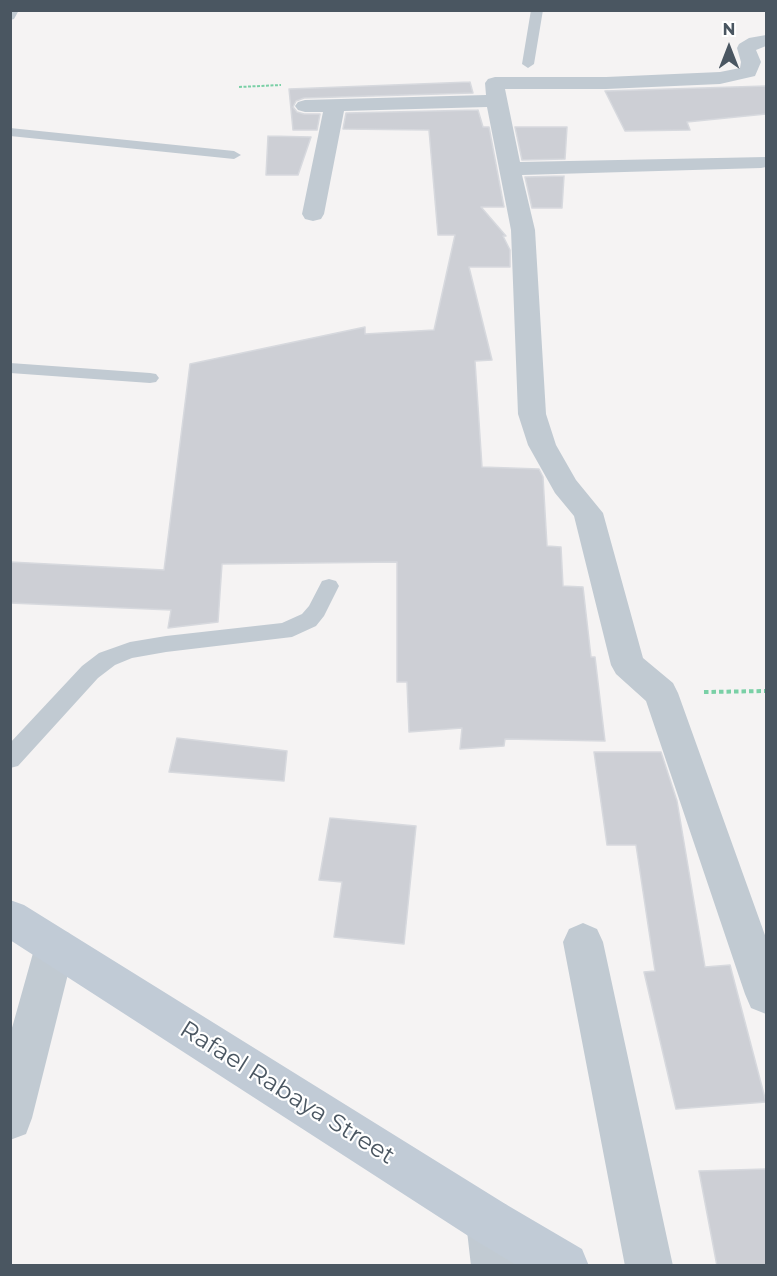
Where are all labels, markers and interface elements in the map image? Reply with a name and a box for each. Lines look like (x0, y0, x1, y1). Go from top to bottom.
north arrow (699, 18, 759, 78)
text: N (723, 20, 735, 39)
street label: Rafael Rabaya Street (174, 1015, 400, 1171)

